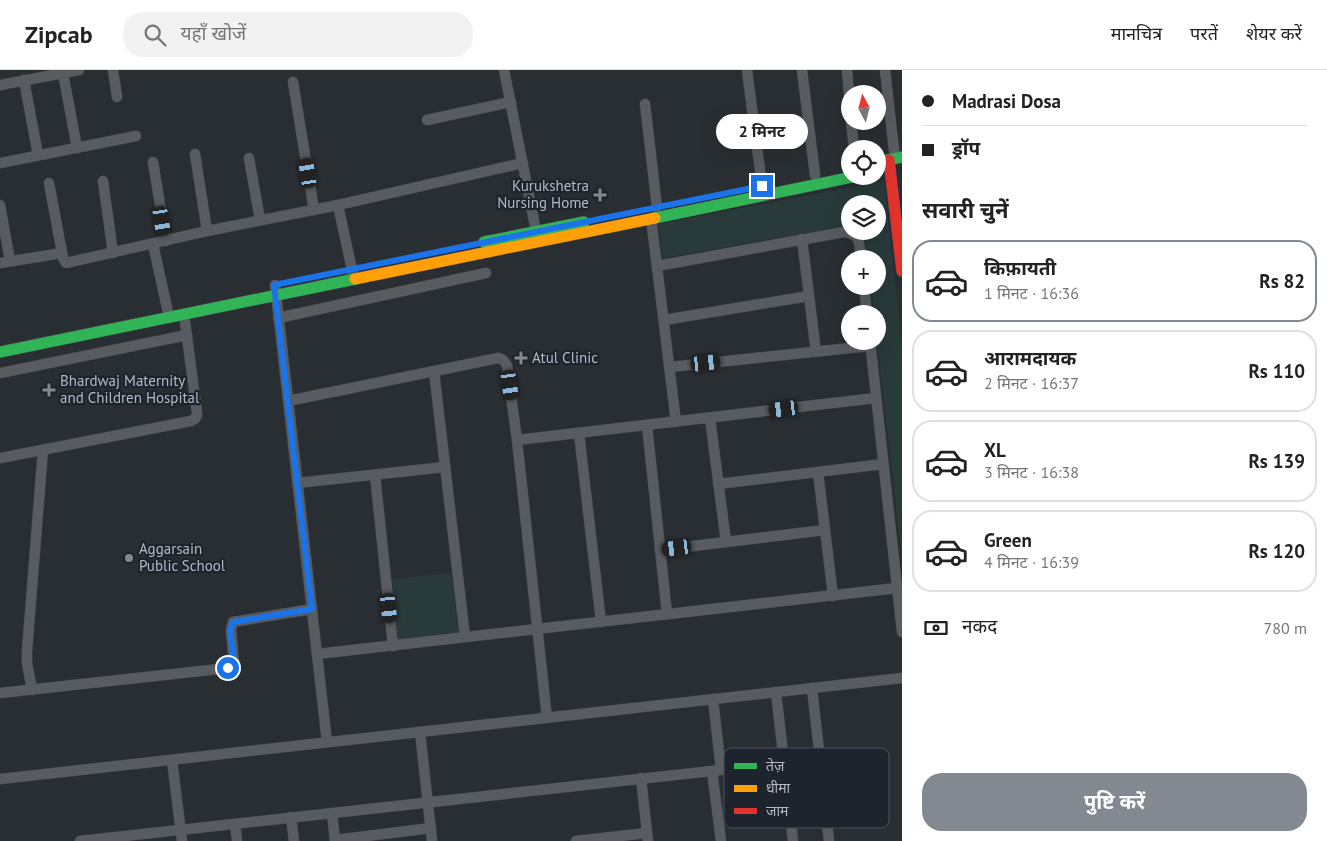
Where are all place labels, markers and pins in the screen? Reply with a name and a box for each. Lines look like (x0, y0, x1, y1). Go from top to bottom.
place label: Kurukshetra Nursing Home (497, 176, 589, 212)
marker: Kurukshetra Nursing Home (593, 188, 607, 202)
place label: Atul Clinic (532, 348, 598, 367)
marker: Atul Clinic (514, 351, 528, 365)
place label: Bhardwaj Maternity and Children Hospital (60, 371, 200, 407)
marker: Bhardwaj Maternity and Children Hospital (42, 383, 56, 397)
place label: Aggarsain Public School (139, 539, 226, 575)
marker: Aggarsain Public School (123, 552, 135, 564)

